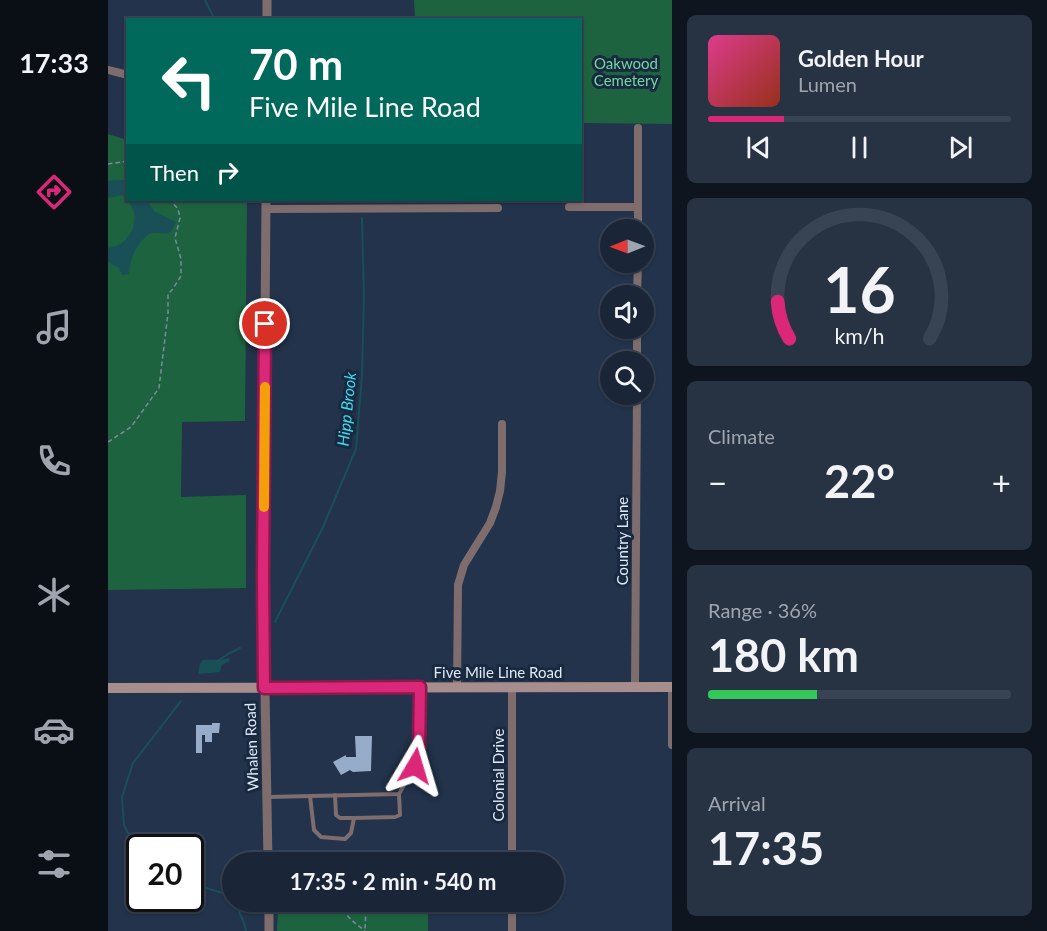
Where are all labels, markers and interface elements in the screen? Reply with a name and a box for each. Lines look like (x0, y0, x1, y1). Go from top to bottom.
text: 70 m (249, 39, 343, 89)
icon: left (150, 42, 228, 120)
text: Golden Hour (798, 45, 924, 72)
text: 17:33 (19, 46, 89, 79)
park label: Oakwood Cemetery (594, 54, 658, 89)
text: Lumen (798, 72, 857, 96)
text: Five Mile Line Road (249, 90, 481, 123)
icon: previous (742, 131, 775, 164)
icon: pause (843, 131, 876, 164)
icon: next (944, 131, 977, 164)
icon: right (211, 156, 244, 189)
text: Then (150, 159, 199, 186)
icon: directions (33, 171, 75, 213)
north arrow (600, 219, 654, 273)
map controls (600, 219, 654, 405)
text: 16 (823, 251, 896, 326)
button: sound (600, 285, 654, 339)
pin (239, 298, 290, 349)
icon: music (33, 306, 75, 348)
icon: arrive (248, 307, 281, 340)
text: km/h (834, 324, 885, 350)
button: search (600, 351, 654, 405)
water label: Hipp Brook (333, 371, 359, 447)
text: Climate (708, 424, 775, 448)
icon: phone (33, 440, 75, 482)
text: 22° (824, 454, 895, 508)
text: − (708, 462, 727, 502)
text: + (992, 462, 1011, 502)
street label: Country Lane (613, 497, 631, 585)
icon: climate (33, 574, 75, 616)
text: Range · 36% (708, 598, 817, 622)
text: 180 km (708, 628, 859, 682)
street label: Five Mile Line Road (434, 663, 562, 681)
street label: Whalen Road (240, 703, 262, 791)
icon: car (33, 709, 75, 751)
street label: Colonial Drive (489, 728, 507, 821)
position arrow (383, 734, 447, 798)
text: Arrival (708, 791, 766, 815)
text: 17:35 (708, 821, 824, 875)
speed limit sign: 20 (126, 834, 204, 912)
icon: filters (33, 843, 75, 885)
text: 17:35 · 2 min · 540 m (290, 868, 496, 895)

